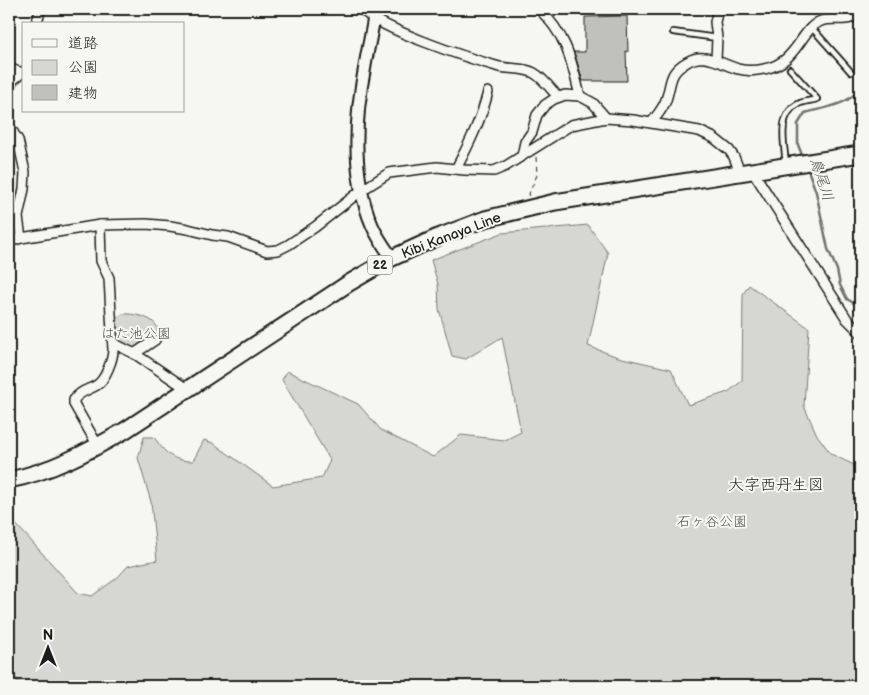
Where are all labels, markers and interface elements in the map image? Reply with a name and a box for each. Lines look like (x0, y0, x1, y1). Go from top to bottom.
legend (22, 22, 185, 112)
text: 道路 (68, 34, 98, 53)
text: 公園 (68, 58, 98, 77)
text: 建物 (68, 84, 98, 103)
water label: 鳥尾川 (806, 155, 838, 203)
street label: Kibi Kanaya Line (399, 209, 503, 262)
road number: 22 (368, 256, 392, 274)
park label: はた池公園 (101, 325, 171, 342)
district label: 大字西丹生図 (728, 476, 824, 495)
park label: 石ヶ谷公園 (677, 513, 747, 530)
north arrow (22, 622, 72, 672)
text: N (43, 627, 53, 644)

